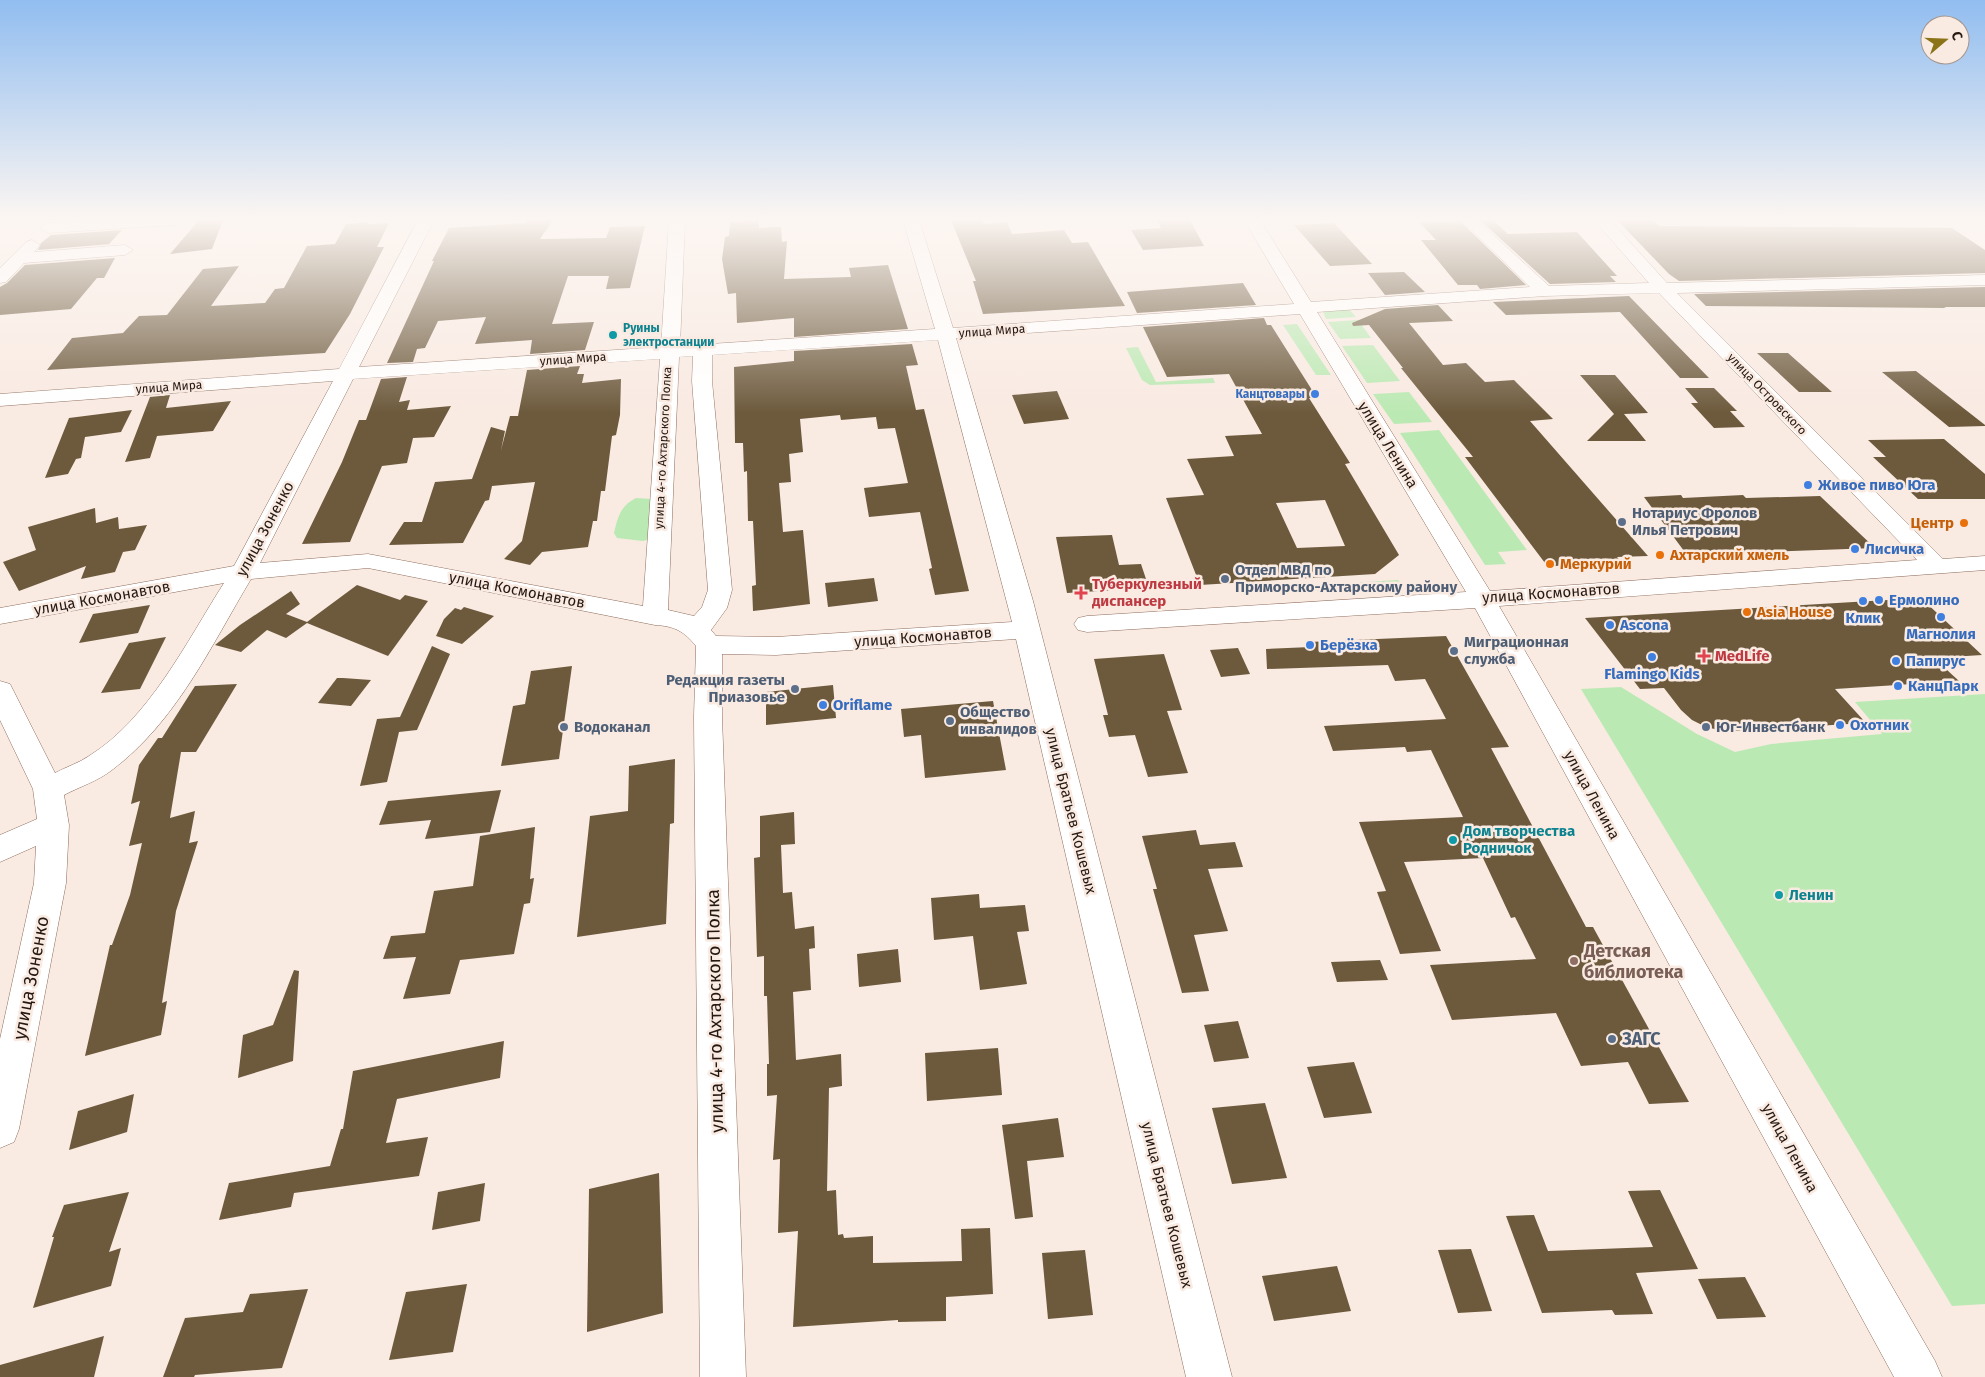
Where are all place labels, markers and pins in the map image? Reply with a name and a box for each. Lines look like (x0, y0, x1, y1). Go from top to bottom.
place label: Руины электростанции (623, 321, 714, 349)
marker: Руины электростанции (607, 329, 619, 341)
place label: Канцтовары (1235, 387, 1305, 401)
marker: Канцтовары (1309, 388, 1321, 400)
place label: Живое пиво Юга (1817, 476, 1936, 494)
marker: Живое пиво Юга (1802, 479, 1814, 491)
place label: Нотариус Фролов Илья Петрович (1632, 504, 1757, 539)
place label: Центр (1911, 514, 1954, 532)
marker: Нотариус Фролов Илья Петрович (1616, 516, 1628, 528)
marker: Центр (1958, 517, 1970, 529)
place label: Лисичка (1865, 540, 1924, 558)
marker: Лисичка (1849, 543, 1861, 555)
place label: Ахтарский хмель (1669, 546, 1789, 564)
marker: Ахтарский хмель (1654, 549, 1666, 561)
place label: Меркурий (1560, 555, 1632, 573)
marker: Меркурий (1544, 558, 1556, 570)
place label: Отдел МВД по Приморско-Ахтарскому району (1235, 561, 1457, 596)
marker: Отдел МВД по Приморско-Ахтарскому району (1219, 573, 1231, 585)
place label: Туберкулезный диспансер (1092, 575, 1202, 610)
marker: Туберкулезный диспансер (1074, 586, 1088, 600)
place label: Ермолино (1889, 591, 1960, 609)
marker: Ермолино (1873, 594, 1885, 606)
marker: Клик (1857, 595, 1869, 607)
place label: Asia House (1756, 603, 1832, 621)
marker: Asia House (1741, 606, 1753, 618)
place label: Клик (1846, 609, 1881, 627)
marker: Магнолия (1935, 611, 1947, 623)
place label: Ascona (1619, 616, 1669, 634)
marker: Ascona (1604, 619, 1616, 631)
place label: Магнолия (1906, 625, 1976, 643)
place label: Миграционная служба (1464, 633, 1569, 668)
place label: Берёзка (1320, 636, 1378, 654)
marker: Берёзка (1304, 639, 1316, 651)
marker: Миграционная служба (1448, 645, 1460, 657)
place label: MedLife (1715, 647, 1769, 665)
marker: MedLife (1697, 649, 1711, 663)
marker: Flamingo Kids (1646, 651, 1658, 663)
place label: Папирус (1906, 652, 1966, 670)
marker: Папирус (1890, 655, 1902, 667)
place label: Flamingo Kids (1604, 665, 1700, 683)
place label: Редакция газеты Приазовье (666, 671, 785, 706)
place label: КанцПарк (1908, 677, 1979, 695)
marker: КанцПарк (1892, 680, 1904, 692)
marker: Редакция газеты Приазовье (789, 683, 801, 695)
place label: Oriflame (833, 696, 892, 714)
marker: Oriflame (817, 699, 829, 711)
place label: Общество инвалидов (960, 703, 1037, 738)
marker: Общество инвалидов (944, 715, 956, 727)
place label: Охотник (1850, 716, 1910, 734)
place label: Водоканал (574, 718, 651, 736)
place label: Юг-Инвестбанк (1716, 718, 1826, 736)
marker: Охотник (1834, 719, 1846, 731)
marker: Водоканал (558, 721, 570, 733)
marker: Юг-Инвестбанк (1700, 721, 1712, 733)
place label: Дом творчества Родничок (1462, 822, 1575, 857)
marker: Дом творчества Родничок (1447, 834, 1459, 846)
place label: Ленин (1789, 886, 1834, 904)
marker: Ленин (1773, 889, 1785, 901)
place label: Детская библиотека (1583, 940, 1684, 983)
marker: Детская библиотека (1568, 955, 1580, 967)
place label: ЗАГС (1621, 1028, 1661, 1050)
marker: ЗАГС (1606, 1033, 1618, 1045)

